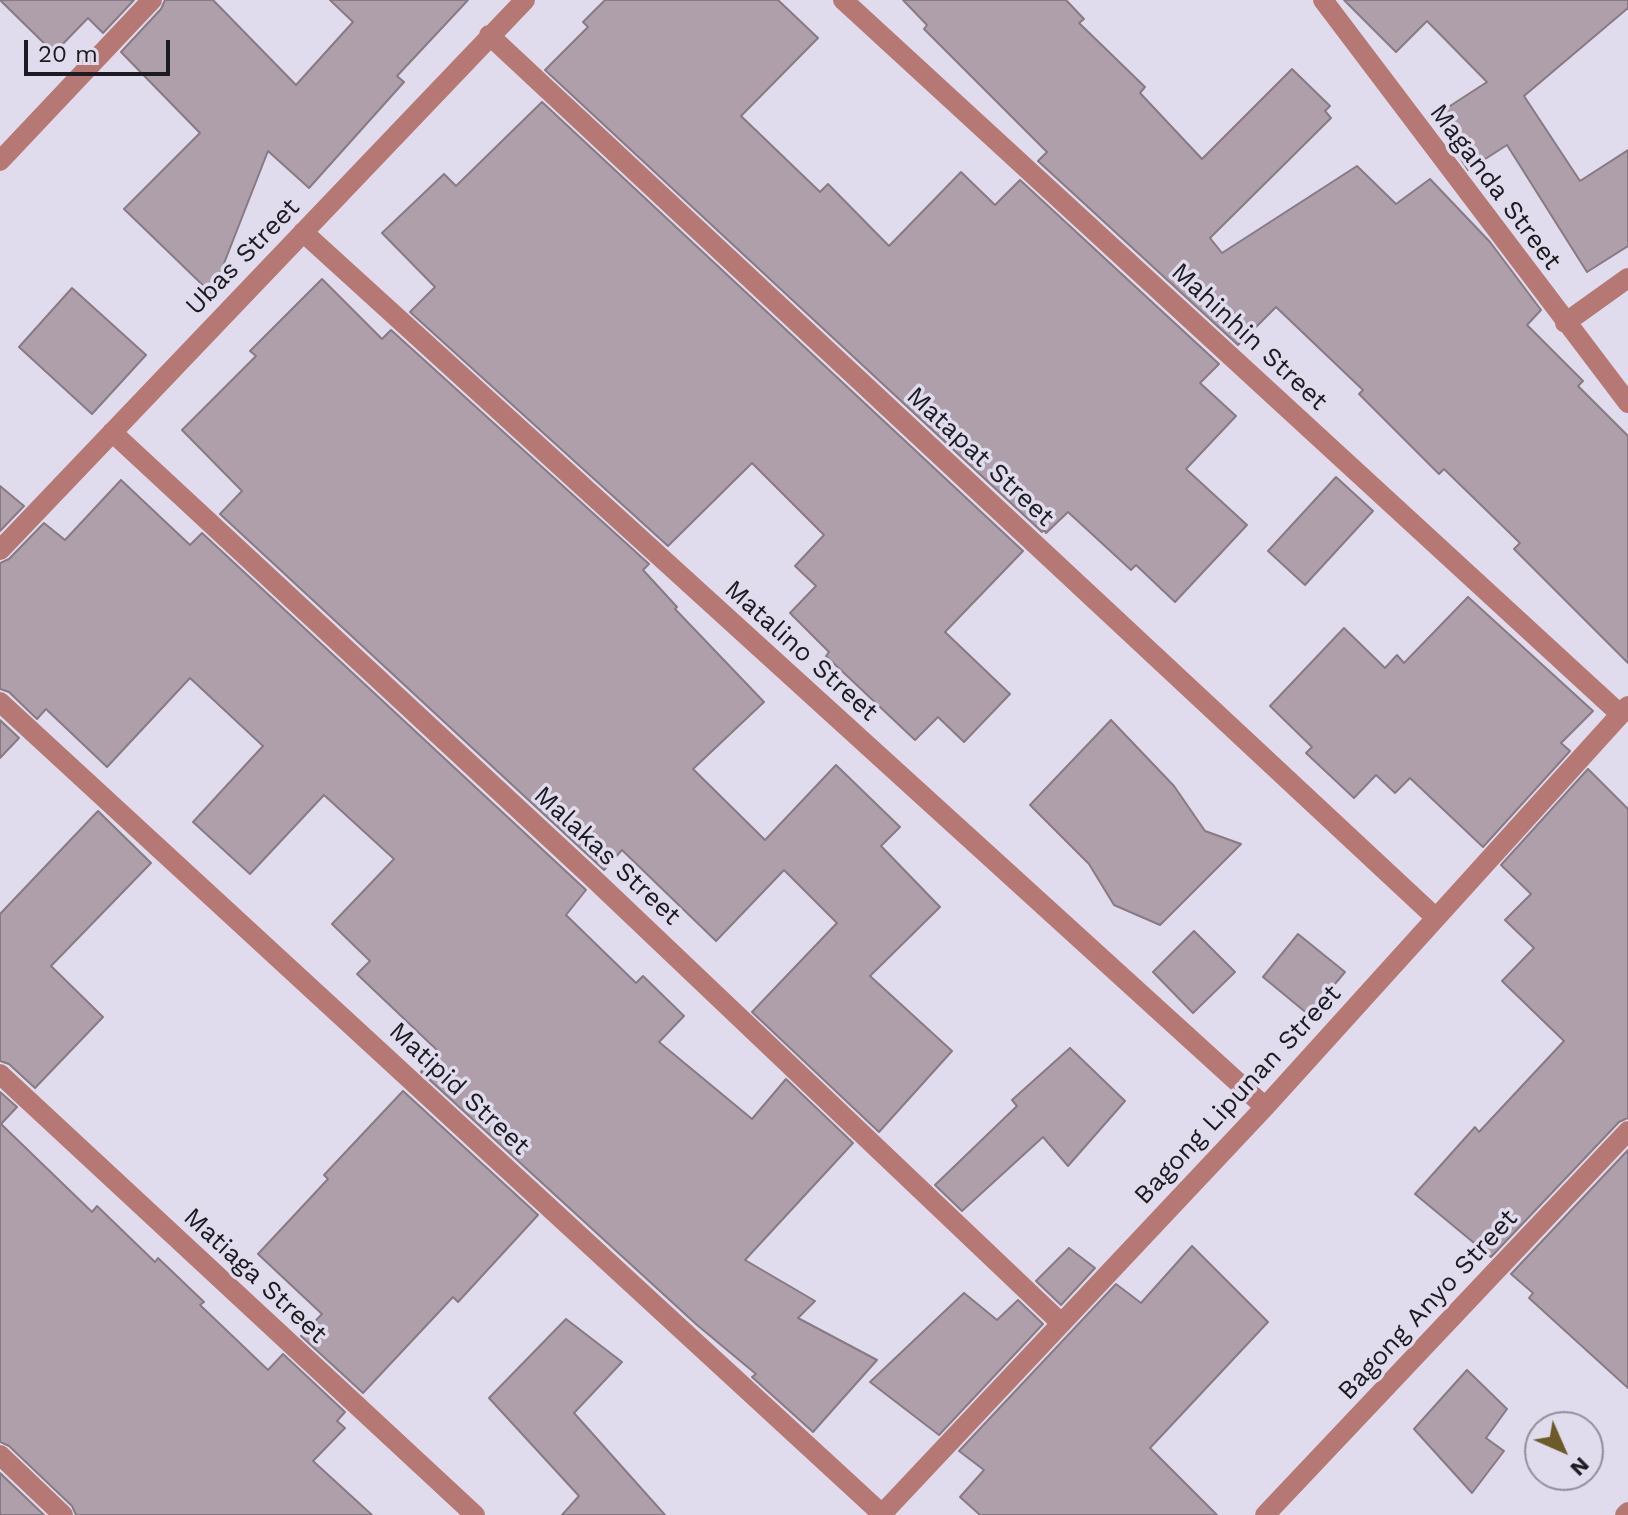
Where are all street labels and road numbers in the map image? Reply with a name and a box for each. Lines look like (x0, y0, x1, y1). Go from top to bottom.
street label: Maganda Street (1422, 98, 1568, 276)
street label: Ubas Street (180, 192, 306, 322)
street label: Mahinhin Street (1164, 257, 1334, 417)
street label: Matapat Street (900, 381, 1060, 533)
street label: Matalino Street (718, 574, 884, 728)
street label: Malakas Street (527, 780, 687, 932)
street label: Bagong Lipunan Street (1128, 979, 1348, 1211)
street label: Matipid Street (382, 1016, 536, 1162)
street label: Matiaga Street (177, 1202, 333, 1350)
street label: Bagong Anyo Street (1332, 1203, 1524, 1407)

